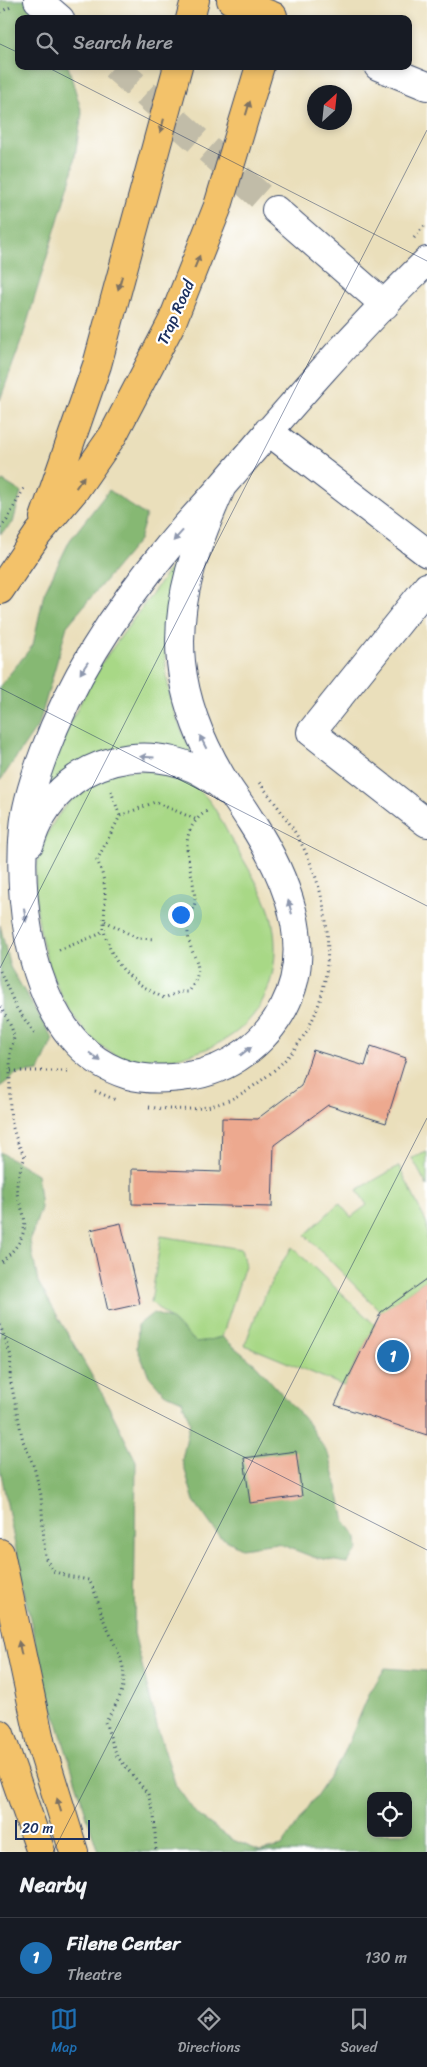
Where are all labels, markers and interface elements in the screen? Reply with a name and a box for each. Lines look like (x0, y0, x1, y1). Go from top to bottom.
search box (15, 15, 412, 70)
text: Search here (73, 26, 173, 59)
icon: search (33, 29, 61, 57)
north arrow (307, 85, 352, 130)
one-way arrow (245, 100, 253, 115)
one-way arrow (158, 118, 166, 133)
one-way arrow (193, 254, 201, 269)
street label: Trap Road (148, 273, 203, 350)
one-way arrow (116, 275, 124, 290)
one-way arrow (75, 475, 85, 489)
one-way arrow (172, 529, 184, 541)
one-way arrow (79, 661, 88, 674)
one-way arrow (199, 735, 207, 749)
one-way arrow (139, 753, 155, 761)
one-way arrow (286, 899, 294, 914)
your location (168, 902, 194, 928)
one-way arrow (22, 907, 30, 923)
one-way arrow (239, 1046, 252, 1057)
one-way arrow (88, 1051, 101, 1062)
pin: 1 (377, 1337, 409, 1375)
one-way arrow (16, 1640, 24, 1656)
map controls (367, 1792, 412, 1837)
button: locate (367, 1792, 412, 1837)
one-way arrow (55, 1798, 63, 1813)
text: 20 m (22, 1816, 53, 1841)
scale bar (15, 1817, 90, 1840)
text: Nearby (20, 1866, 86, 1904)
text: Filene Center (67, 1927, 180, 1960)
text: 1 (33, 1943, 39, 1972)
text: 130 m (365, 1943, 407, 1972)
text: Theatre (67, 1960, 122, 1989)
tab: Map (50, 2005, 78, 2060)
tab: Directions (178, 2005, 240, 2060)
tab: Saved (340, 2005, 377, 2060)

